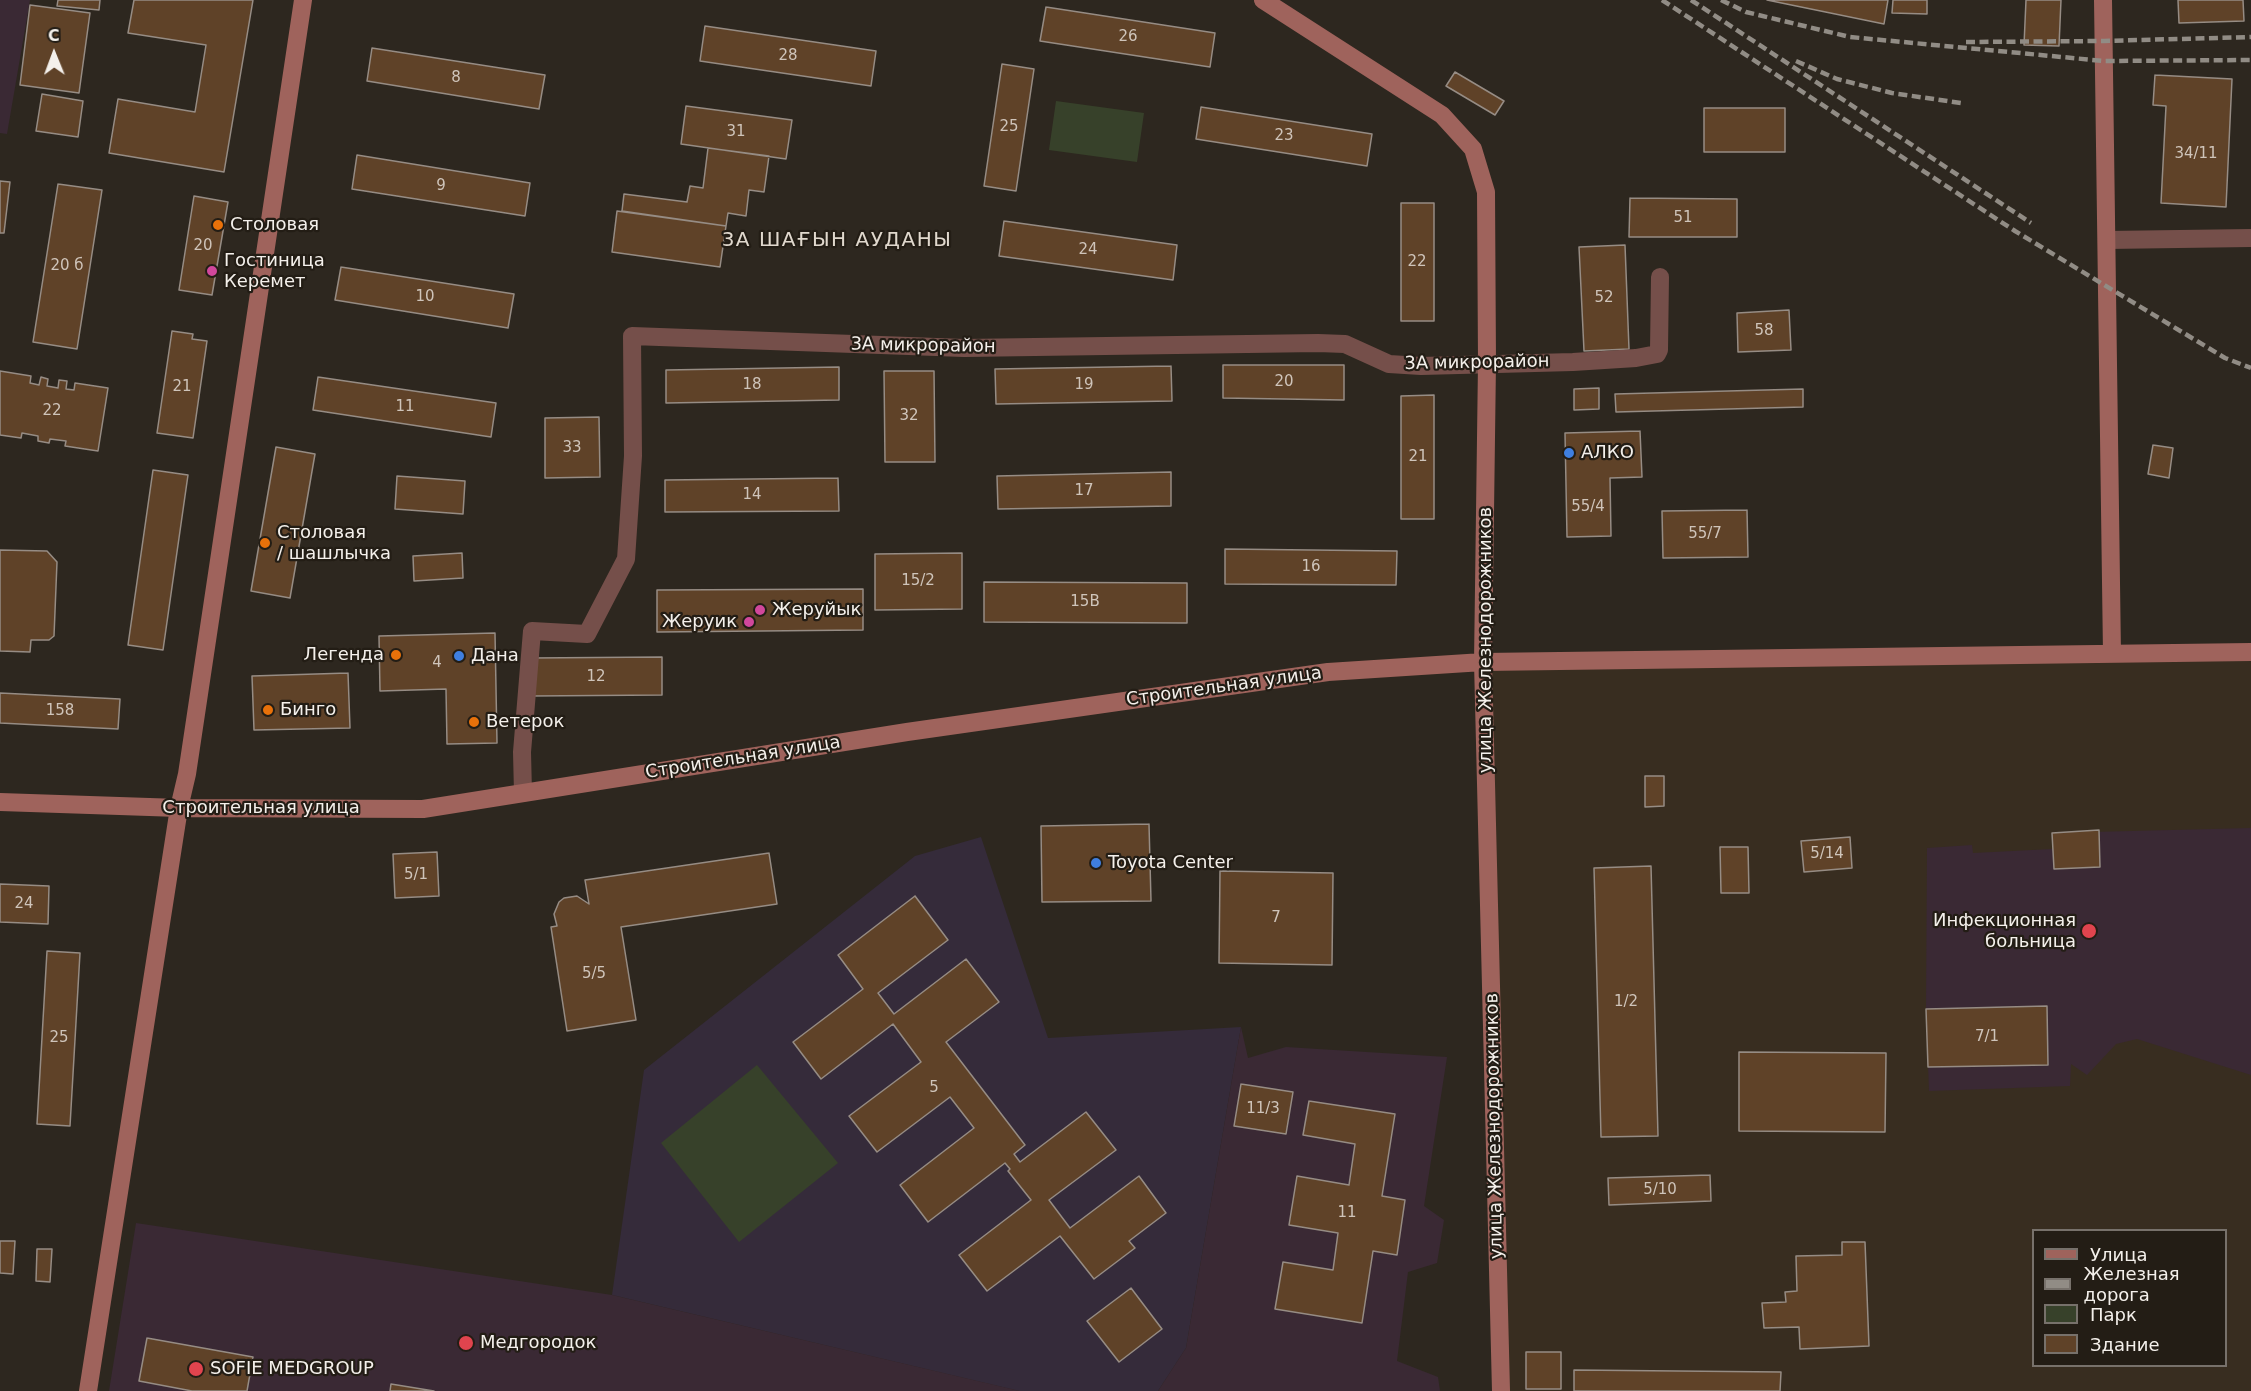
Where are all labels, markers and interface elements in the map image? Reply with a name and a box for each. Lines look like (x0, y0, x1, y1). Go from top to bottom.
north arrow (24, 24, 84, 84)
text: С (48, 26, 60, 45)
house number: 26 (1118, 28, 1138, 46)
house number: 28 (778, 47, 798, 65)
house number: 8 (451, 69, 461, 87)
house number: 25 (999, 118, 1019, 136)
house number: 31 (726, 123, 746, 141)
house number: 23 (1274, 127, 1294, 145)
house number: 34/11 (2174, 145, 2218, 163)
house number: 9 (436, 177, 446, 195)
house number: 51 (1673, 209, 1693, 227)
place label: Столовая (230, 214, 319, 236)
marker: Столовая (211, 218, 225, 232)
district label: 3А ШАҒЫН АУДАНЫ (722, 229, 952, 253)
house number: 20 (193, 237, 213, 255)
house number: 24 (1078, 241, 1098, 259)
place label: Гостиница Керемет (224, 250, 325, 292)
house number: 22 (1407, 253, 1427, 271)
house number: 20 б (50, 257, 84, 275)
marker: Гостиница Керемет (205, 264, 219, 278)
house number: 10 (415, 288, 435, 306)
house number: 52 (1594, 289, 1614, 307)
house number: 58 (1754, 322, 1774, 340)
street label: 3А микрорайон (850, 334, 996, 358)
street label: 3А микрорайон (1404, 351, 1550, 375)
house number: 20 (1274, 373, 1294, 391)
house number: 18 (742, 376, 762, 394)
house number: 19 (1074, 376, 1094, 394)
house number: 21 (172, 378, 192, 396)
house number: 11 (395, 398, 415, 416)
house number: 22 (42, 402, 62, 420)
house number: 32 (899, 407, 919, 425)
house number: 33 (562, 439, 582, 457)
place label: АЛКО (1581, 442, 1634, 464)
marker: АЛКО (1562, 446, 1576, 460)
house number: 21 (1408, 448, 1428, 466)
house number: 17 (1074, 482, 1094, 500)
house number: 14 (742, 486, 762, 504)
house number: 55/4 (1571, 498, 1605, 516)
street label: улица Железнодорожников (1475, 507, 1497, 773)
place label: Столовая / шашлычка (277, 522, 391, 564)
house number: 55/7 (1688, 525, 1722, 543)
marker: Столовая / шашлычка (258, 536, 272, 550)
house number: 16 (1301, 558, 1321, 576)
house number: 15/2 (901, 572, 935, 590)
house number: 15В (1070, 593, 1100, 611)
place label: Жеруйык (772, 599, 861, 621)
marker: Жеруйык (753, 603, 767, 617)
place label: Жеруик (662, 611, 737, 633)
marker: Жеруик (742, 615, 756, 629)
place label: Легенда (304, 644, 384, 666)
place label: Дана (471, 645, 519, 667)
marker: Легенда (389, 648, 403, 662)
marker: Дана (452, 649, 466, 663)
house number: 4 (432, 654, 442, 672)
street label: Строительная улица (1125, 663, 1323, 711)
house number: 12 (586, 668, 606, 686)
place label: Бинго (280, 699, 336, 721)
house number: 158 (46, 702, 74, 720)
marker: Бинго (261, 703, 275, 717)
place label: Ветерок (486, 711, 564, 733)
marker: Ветерок (467, 715, 481, 729)
street label: Строительная улица (644, 732, 842, 784)
street label: Строительная улица (162, 797, 360, 819)
house number: 5/14 (1810, 845, 1844, 863)
place label: Toyota Center (1108, 852, 1233, 874)
marker: Toyota Center (1089, 856, 1103, 870)
house number: 5/1 (404, 866, 428, 884)
house number: 24 (14, 895, 34, 913)
house number: 7 (1271, 909, 1281, 927)
place label: Инфекционная больница (1933, 910, 2076, 952)
marker: Инфекционная больница (2080, 922, 2098, 940)
house number: 5/5 (582, 965, 606, 983)
street label: улица Железнодорожников (1482, 993, 1508, 1259)
house number: 1/2 (1614, 993, 1638, 1011)
house number: 7/1 (1975, 1028, 1999, 1046)
house number: 25 (49, 1029, 69, 1047)
house number: 5 (929, 1079, 939, 1097)
house number: 11/3 (1246, 1100, 1280, 1118)
house number: 5/10 (1643, 1181, 1677, 1199)
house number: 11 (1337, 1204, 1357, 1222)
legend (2032, 1229, 2227, 1367)
text: Улица (2090, 1244, 2147, 1265)
text: Железная дорога (2083, 1263, 2180, 1305)
text: Парк (2090, 1304, 2137, 1325)
place label: Медгородок (480, 1332, 596, 1354)
marker: Медгородок (457, 1334, 475, 1352)
text: Здание (2090, 1334, 2160, 1355)
place label: SOFIE MEDGROUP (210, 1358, 374, 1380)
marker: SOFIE MEDGROUP (187, 1360, 205, 1378)

